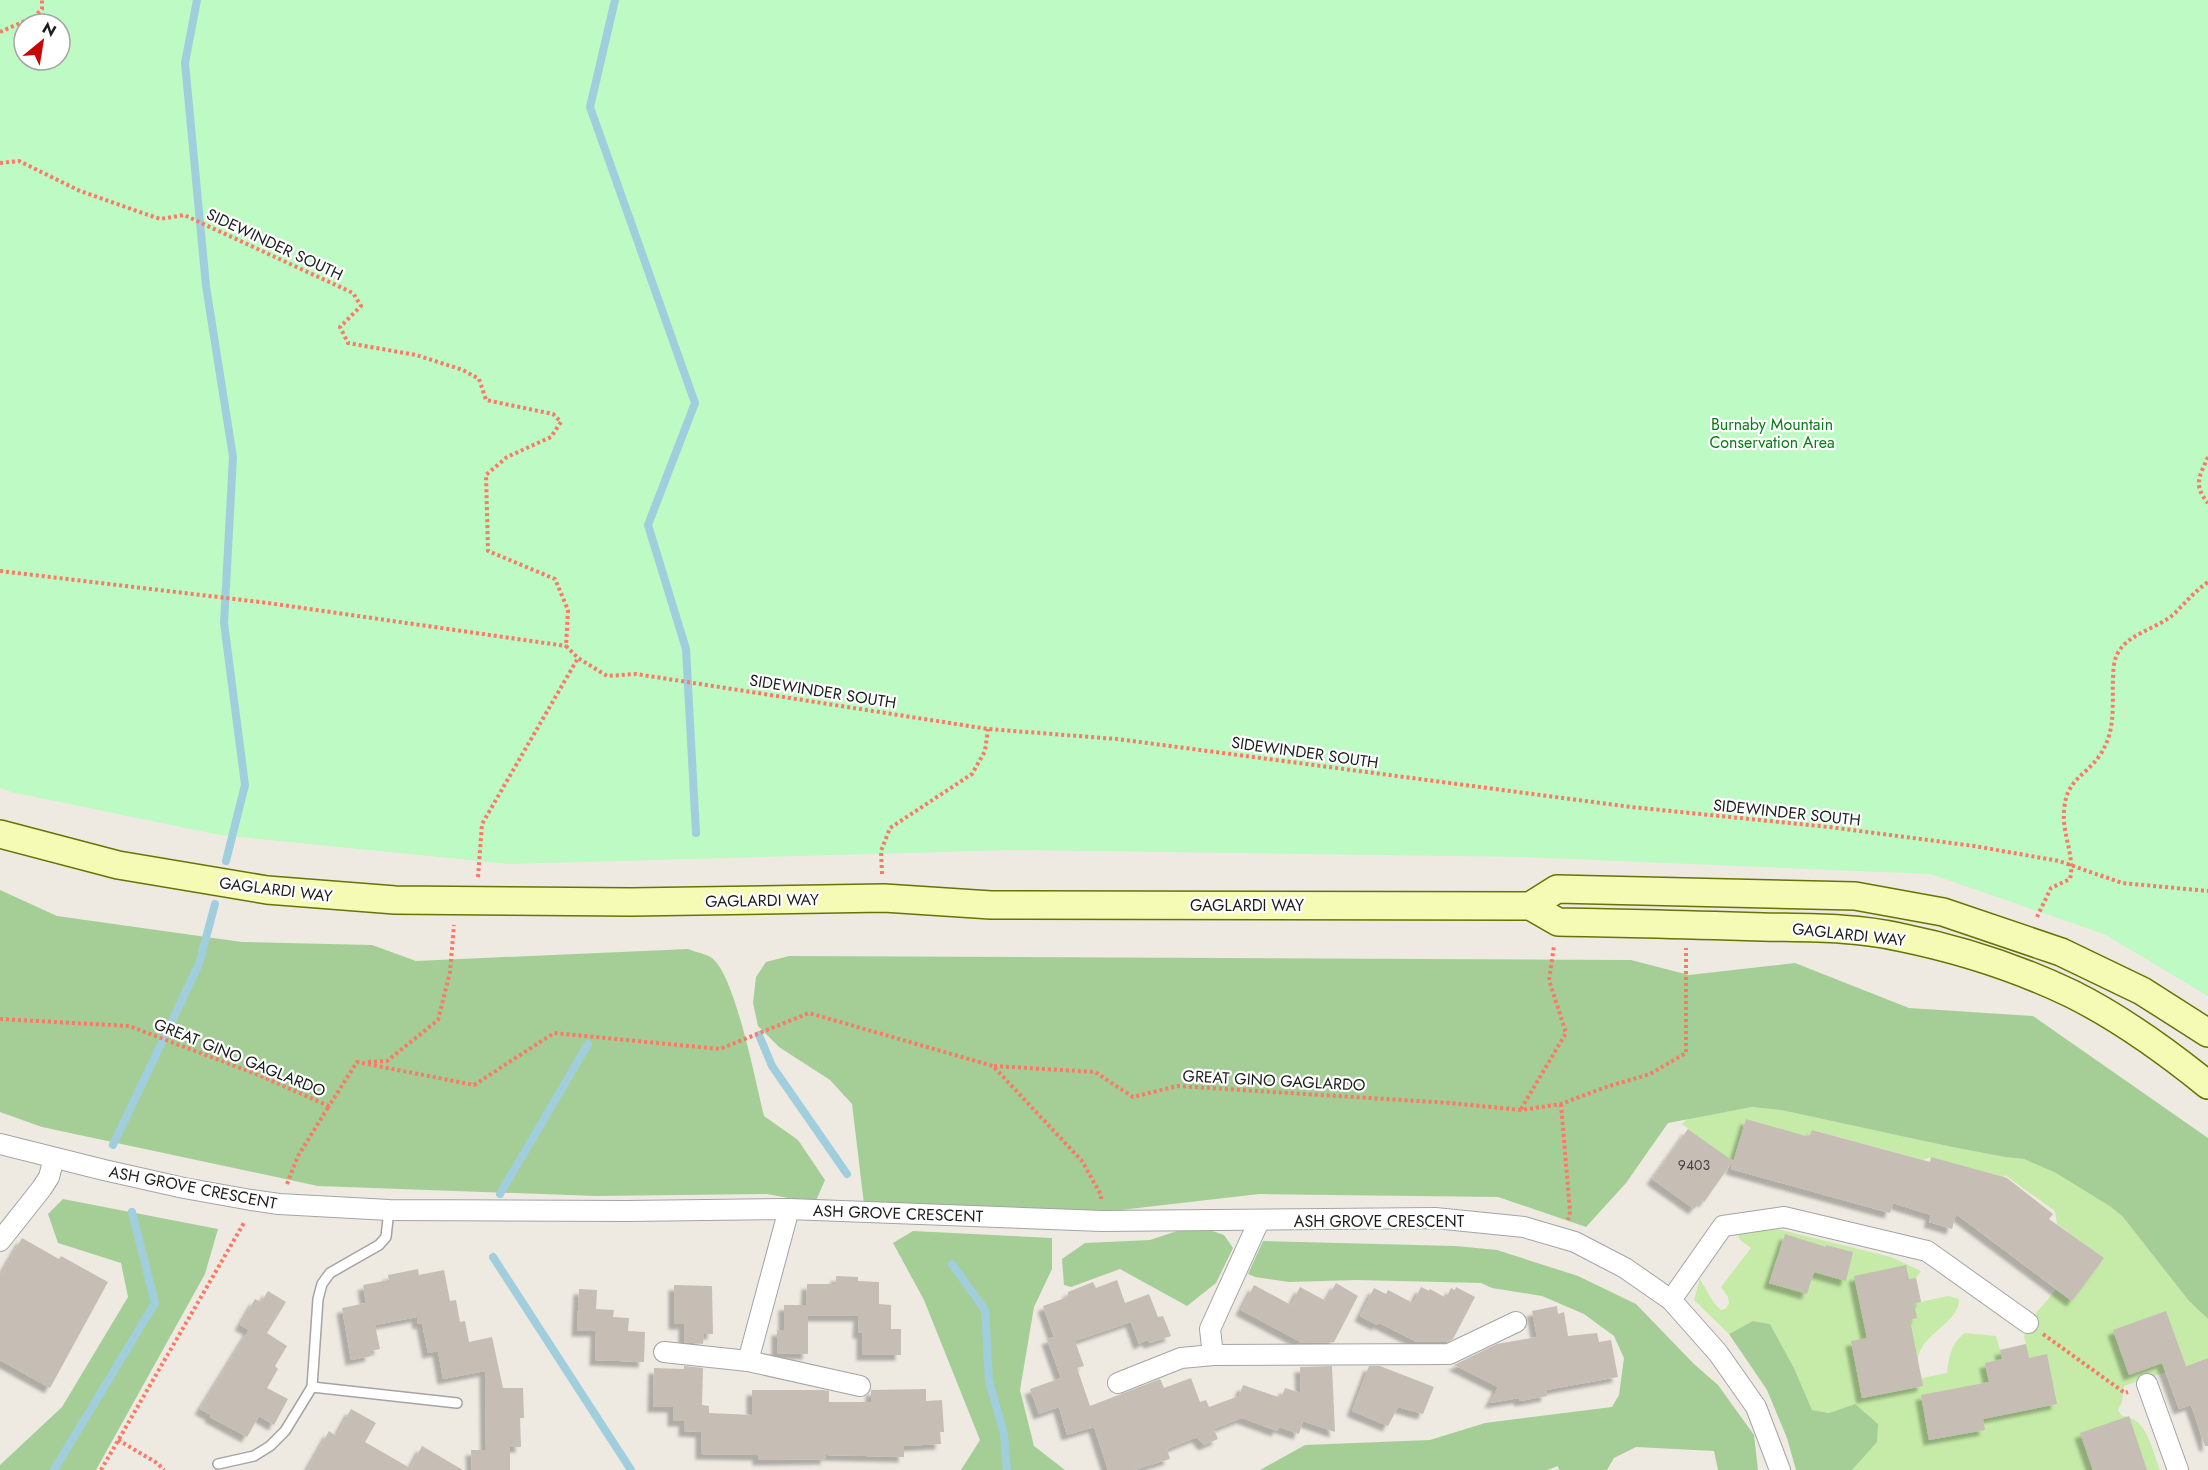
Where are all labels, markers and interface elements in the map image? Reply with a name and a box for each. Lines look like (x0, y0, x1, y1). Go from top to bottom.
north arrow (12, 12, 72, 72)
text: N (38, 16, 61, 43)
street label: SIDEWINDER SOUTH (203, 203, 347, 286)
park label: Burnaby Mountain Conservation Area (1709, 413, 1835, 454)
street label: SIDEWINDER SOUTH (748, 669, 898, 714)
street label: SIDEWINDER SOUTH (1230, 731, 1380, 774)
street label: SIDEWINDER SOUTH (1712, 793, 1862, 832)
street label: GAGLARDI WAY (218, 871, 334, 908)
street label: GAGLARDI WAY (705, 888, 819, 913)
street label: GAGLARDI WAY (1190, 894, 1304, 917)
street label: GAGLARDI WAY (1791, 917, 1907, 952)
street label: GREAT GINO GAGLARDO (151, 1013, 329, 1102)
street label: GREAT GINO GAGLARDO (1182, 1064, 1366, 1097)
house number: 9403 (1678, 1155, 1710, 1175)
street label: ASH GROVE CRESCENT (107, 1160, 279, 1215)
street label: ASH GROVE CRESCENT (812, 1199, 984, 1228)
street label: ASH GROVE CRESCENT (1294, 1210, 1465, 1233)

